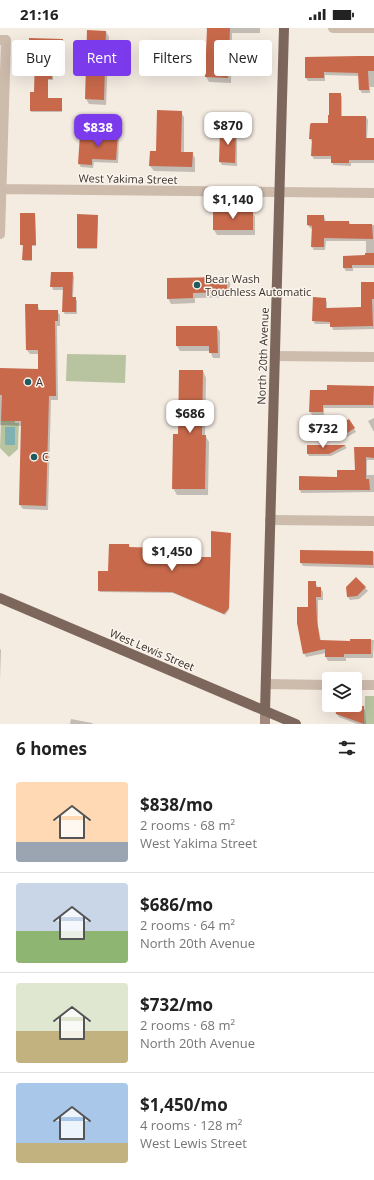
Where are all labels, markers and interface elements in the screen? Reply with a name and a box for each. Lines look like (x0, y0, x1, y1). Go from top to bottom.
text: 21:16 (20, 4, 59, 24)
chip: Buy (12, 40, 65, 76)
chip: Rent (73, 40, 131, 76)
chip: Filters (139, 40, 206, 76)
chip: New (214, 40, 272, 76)
pin: $870 (204, 112, 252, 146)
pin: $838 (74, 114, 122, 148)
text: $870 (213, 116, 243, 134)
text: $838 (83, 118, 113, 136)
street label: West Yakima Street (78, 170, 178, 187)
pin: $1,140 (200, 186, 266, 220)
text: $1,140 (213, 190, 253, 208)
place label: Bear Wash Touchless Automatic (205, 271, 311, 299)
marker: Bear Wash Touchless Automatic (192, 280, 202, 290)
street label: North 20th Avenue (253, 307, 272, 405)
place label: A (36, 374, 43, 389)
marker: A (23, 377, 33, 387)
pin: $686 (166, 400, 214, 434)
text: $686 (175, 404, 205, 422)
pin: $732 (299, 415, 347, 449)
text: $732 (308, 419, 338, 437)
place label: C (42, 449, 49, 464)
marker: C (29, 452, 39, 462)
pin: $1,450 (139, 538, 205, 572)
text: $1,450 (152, 542, 192, 560)
street label: West Lewis Street (108, 625, 197, 674)
map controls (322, 672, 362, 712)
button: layers (322, 672, 362, 712)
text: 6 homes (16, 737, 87, 760)
icon: filters (336, 737, 358, 759)
text: $838/mo (140, 793, 213, 816)
icon: home (48, 798, 96, 846)
text: 2 rooms · 68 m² (140, 816, 235, 834)
text: West Yakima Street (140, 834, 257, 852)
text: $686/mo (140, 893, 213, 916)
icon: home (48, 899, 96, 947)
text: 2 rooms · 64 m² (140, 916, 235, 934)
text: North 20th Avenue (140, 934, 255, 952)
text: $732/mo (140, 993, 213, 1016)
icon: home (48, 999, 96, 1047)
text: 2 rooms · 68 m² (140, 1016, 235, 1034)
text: North 20th Avenue (140, 1034, 255, 1052)
text: $1,450/mo (140, 1093, 228, 1116)
icon: home (48, 1099, 96, 1147)
text: 4 rooms · 128 m² (140, 1116, 242, 1134)
text: West Lewis Street (140, 1134, 247, 1152)

